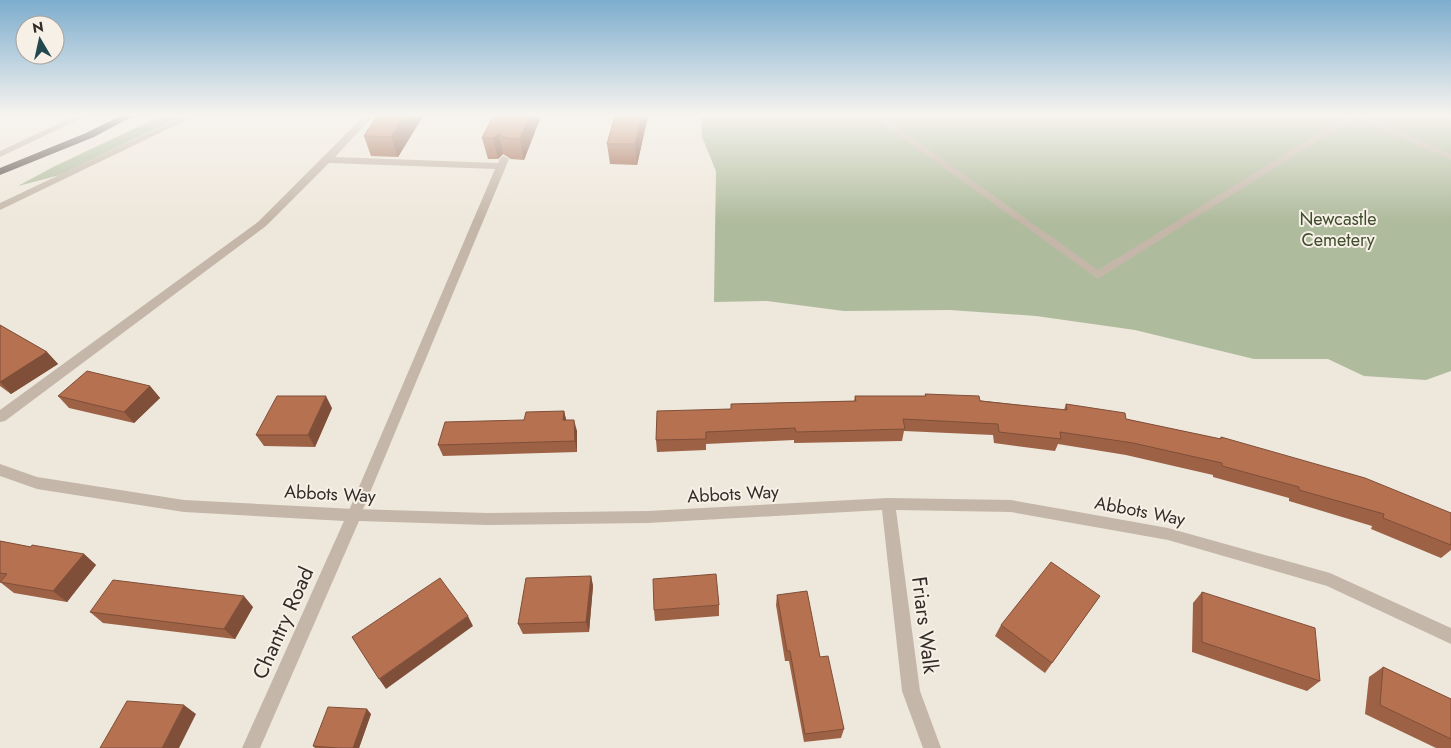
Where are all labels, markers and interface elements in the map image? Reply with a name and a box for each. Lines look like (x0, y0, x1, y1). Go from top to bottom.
north arrow (15, 15, 65, 65)
text: N (31, 16, 45, 38)
park label: Newcastle Cemetery (1299, 206, 1377, 253)
street label: Abbots Way (284, 479, 377, 509)
street label: Abbots Way (687, 479, 780, 509)
street label: Abbots Way (1093, 489, 1188, 533)
street label: Chantry Road (245, 562, 321, 684)
street label: Friars Walk (904, 575, 946, 676)

